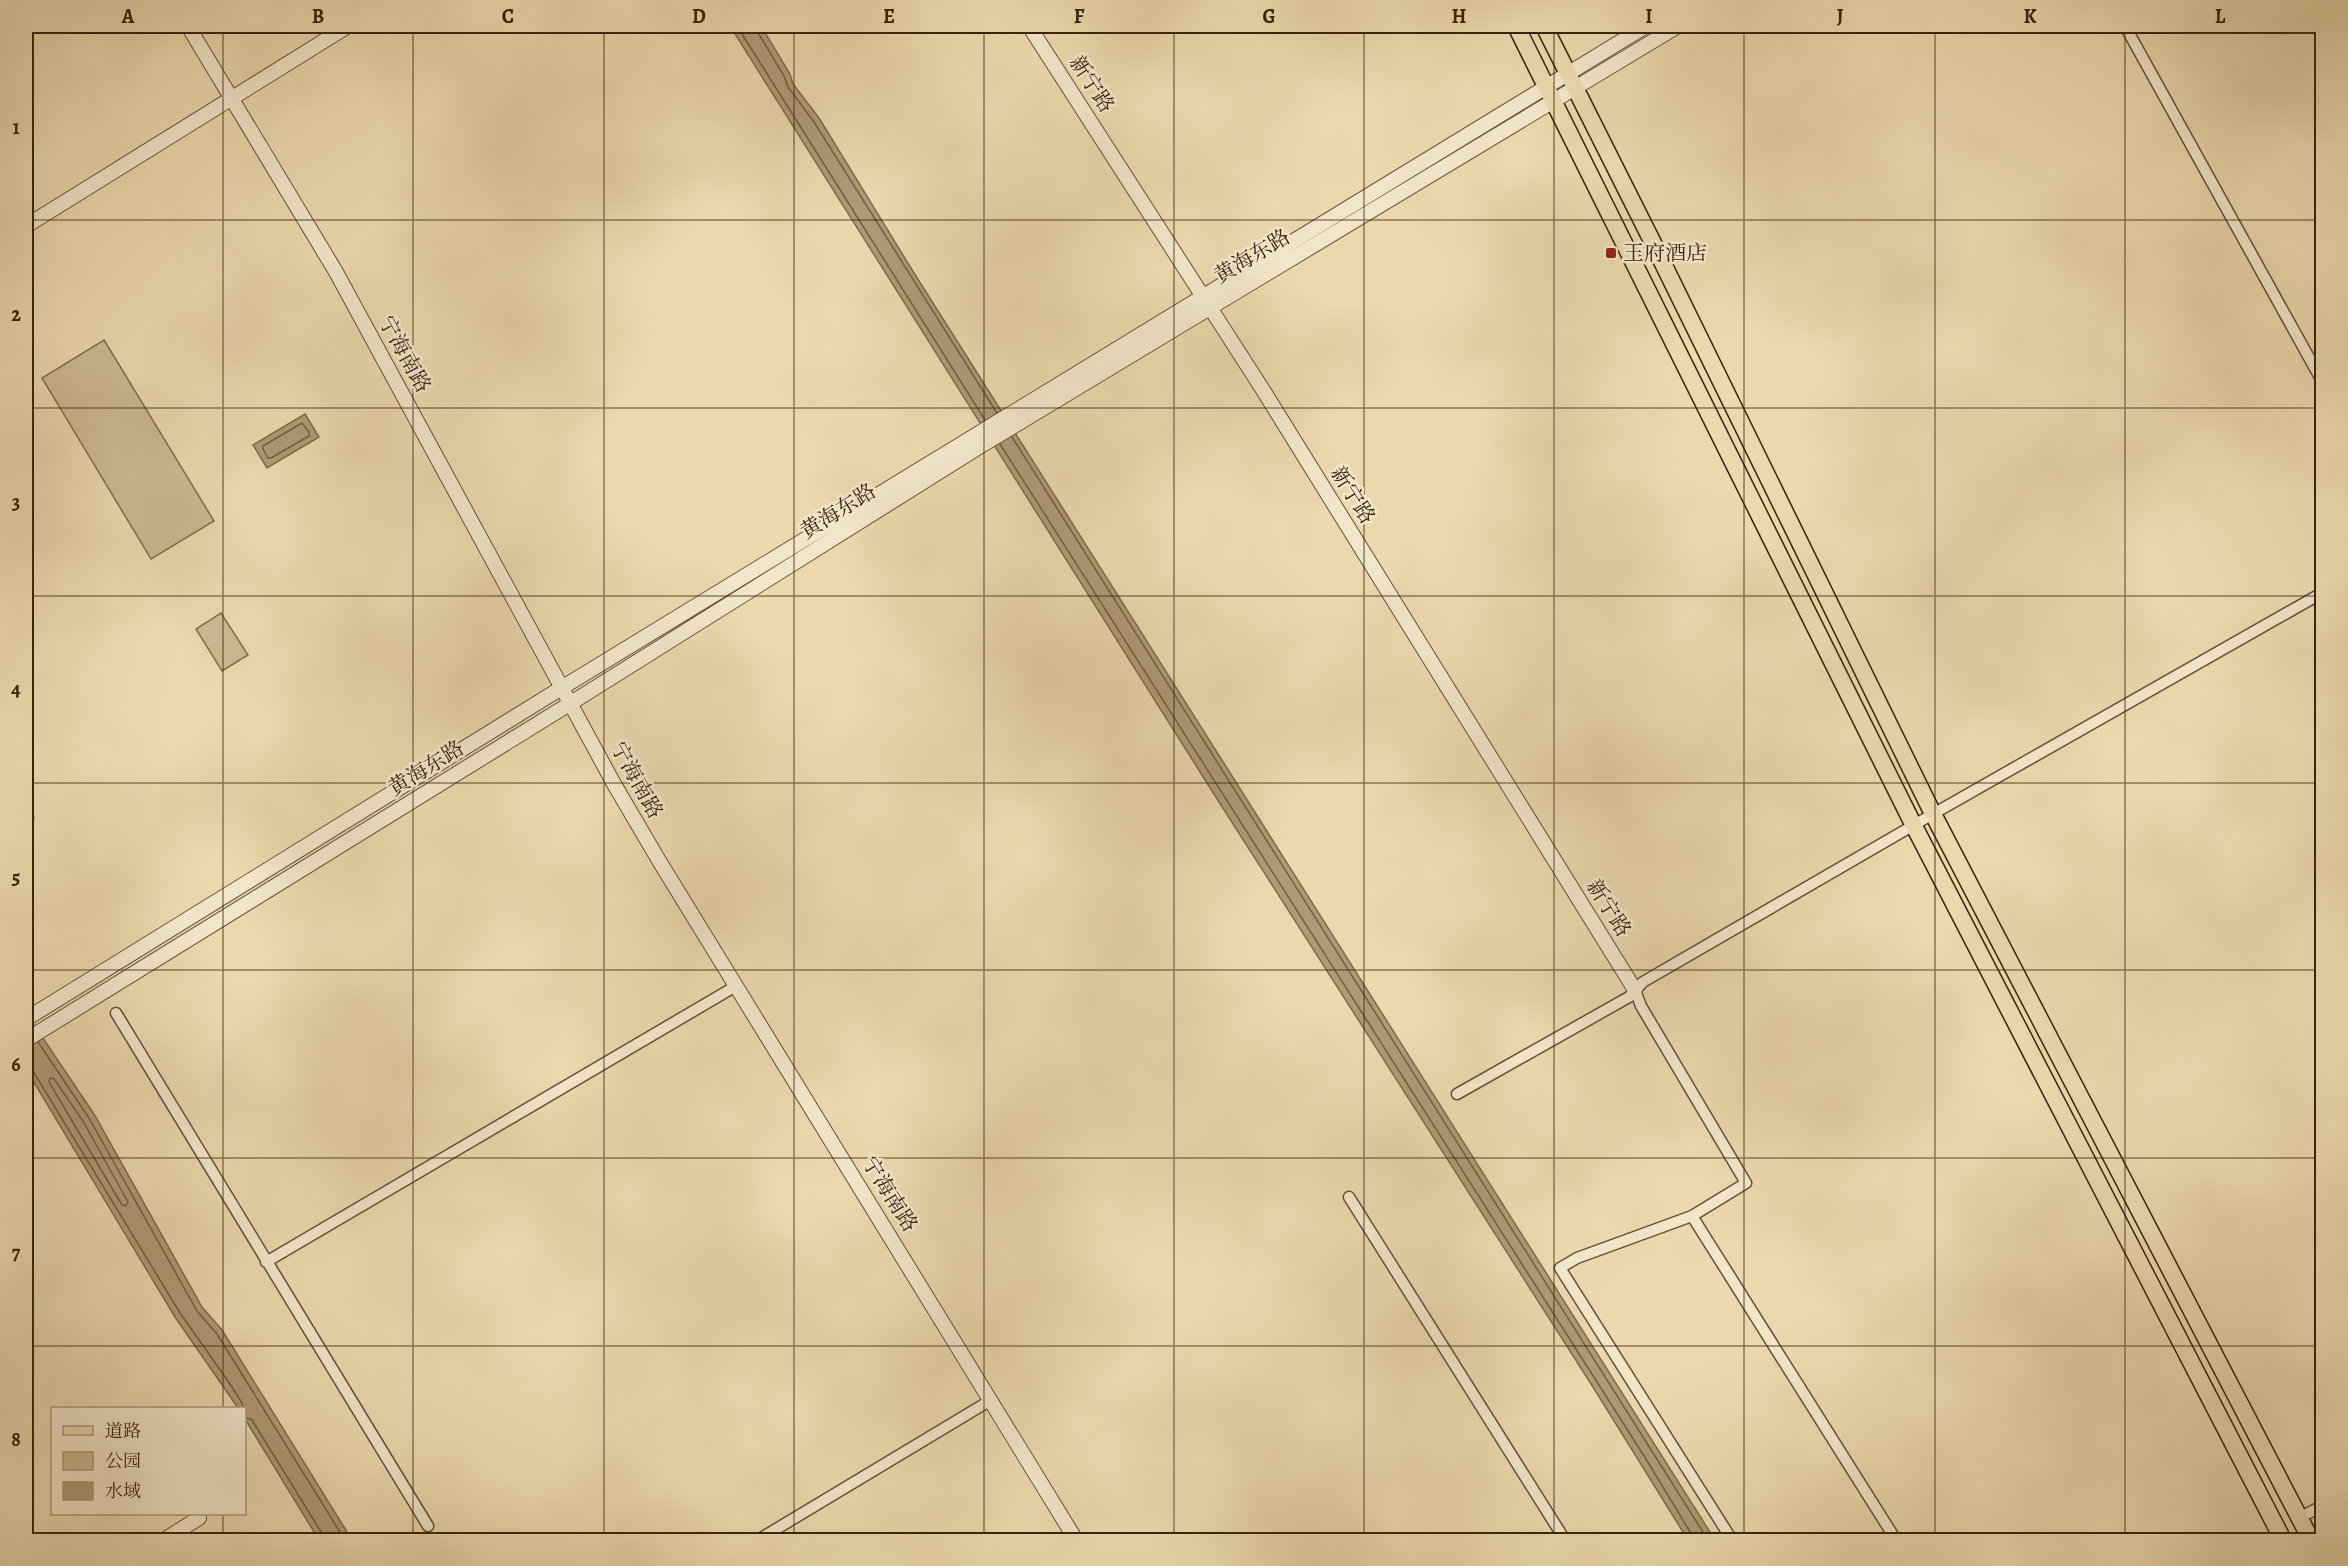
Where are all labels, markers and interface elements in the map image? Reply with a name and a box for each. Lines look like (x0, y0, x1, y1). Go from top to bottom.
text: A (121, 3, 135, 30)
text: B (312, 3, 324, 30)
text: C (502, 3, 514, 30)
text: D (692, 3, 706, 30)
text: E (883, 3, 895, 30)
text: F (1074, 3, 1085, 30)
text: G (1262, 3, 1276, 30)
text: H (1452, 3, 1467, 30)
text: I (1645, 3, 1653, 30)
text: J (1837, 3, 1844, 30)
text: K (2023, 3, 2037, 30)
text: L (2215, 3, 2226, 30)
street label: 新宁路 (1063, 50, 1121, 118)
text: 1 (12, 114, 20, 141)
street label: 黄海东路 (1209, 222, 1295, 290)
place label: 王府酒店 (1623, 239, 1707, 267)
marker: 王府酒店 (1604, 246, 1618, 260)
text: 2 (11, 301, 21, 328)
street label: 宁海南路 (372, 310, 438, 398)
street label: 新宁路 (1324, 461, 1382, 529)
street label: 黄海东路 (795, 477, 881, 545)
text: 3 (12, 489, 20, 516)
text: 4 (11, 676, 21, 703)
street label: 黄海东路 (383, 734, 469, 802)
street label: 宁海南路 (604, 736, 670, 824)
text: 5 (12, 864, 20, 891)
street label: 新宁路 (1580, 874, 1638, 942)
text: 6 (11, 1051, 21, 1078)
street label: 宁海南路 (856, 1151, 924, 1237)
text: 7 (12, 1239, 21, 1266)
legend (51, 1407, 246, 1515)
text: 道路 (105, 1419, 141, 1443)
text: 8 (11, 1426, 21, 1453)
text: 公园 (105, 1449, 141, 1473)
text: 水域 (105, 1479, 141, 1503)

